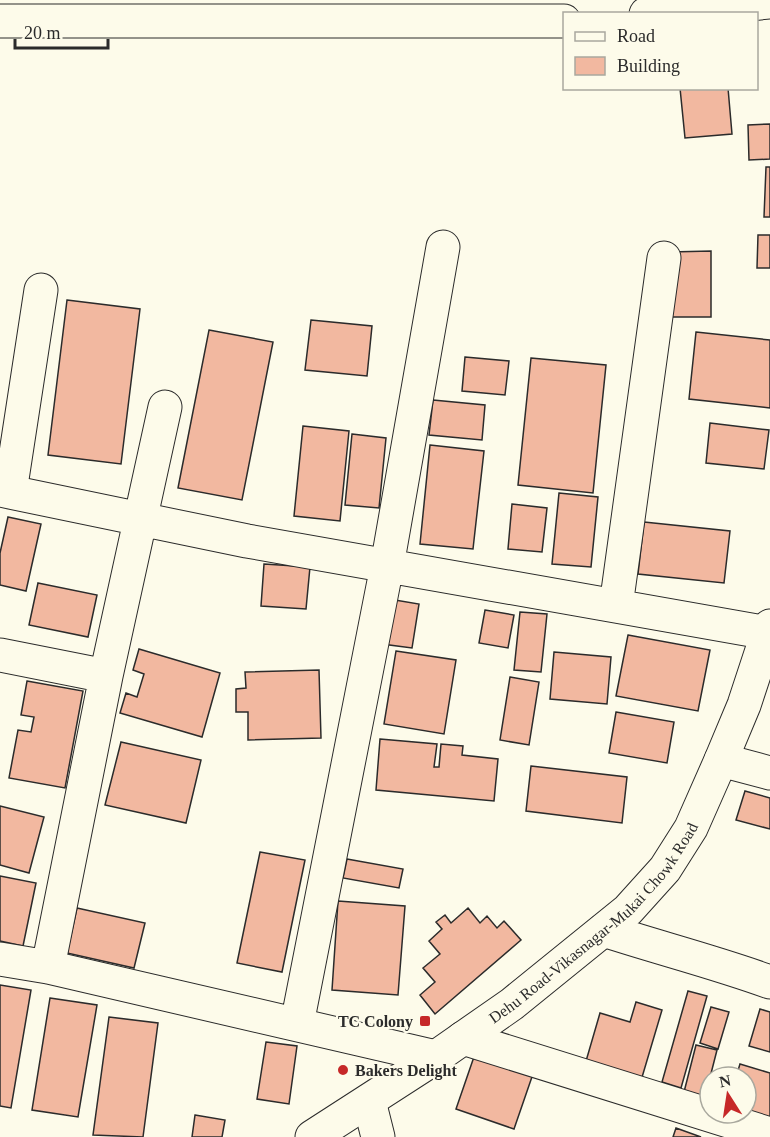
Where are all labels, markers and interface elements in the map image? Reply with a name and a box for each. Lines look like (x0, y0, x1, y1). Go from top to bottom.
scale bar (15, 12, 108, 50)
legend (563, 12, 758, 90)
text: 20 m (24, 23, 61, 43)
text: Road (617, 26, 655, 46)
text: Building (617, 56, 680, 76)
street label: Dehu Road-Vikasnagar-Mukai Chowk Road (485, 820, 701, 1026)
place label: TC Colony (338, 1013, 413, 1031)
marker: TC Colony (418, 1014, 432, 1028)
place label: Bakers Delight (355, 1062, 457, 1080)
marker: Bakers Delight (336, 1063, 350, 1077)
north arrow (698, 1065, 758, 1125)
text: N (718, 1071, 733, 1090)

